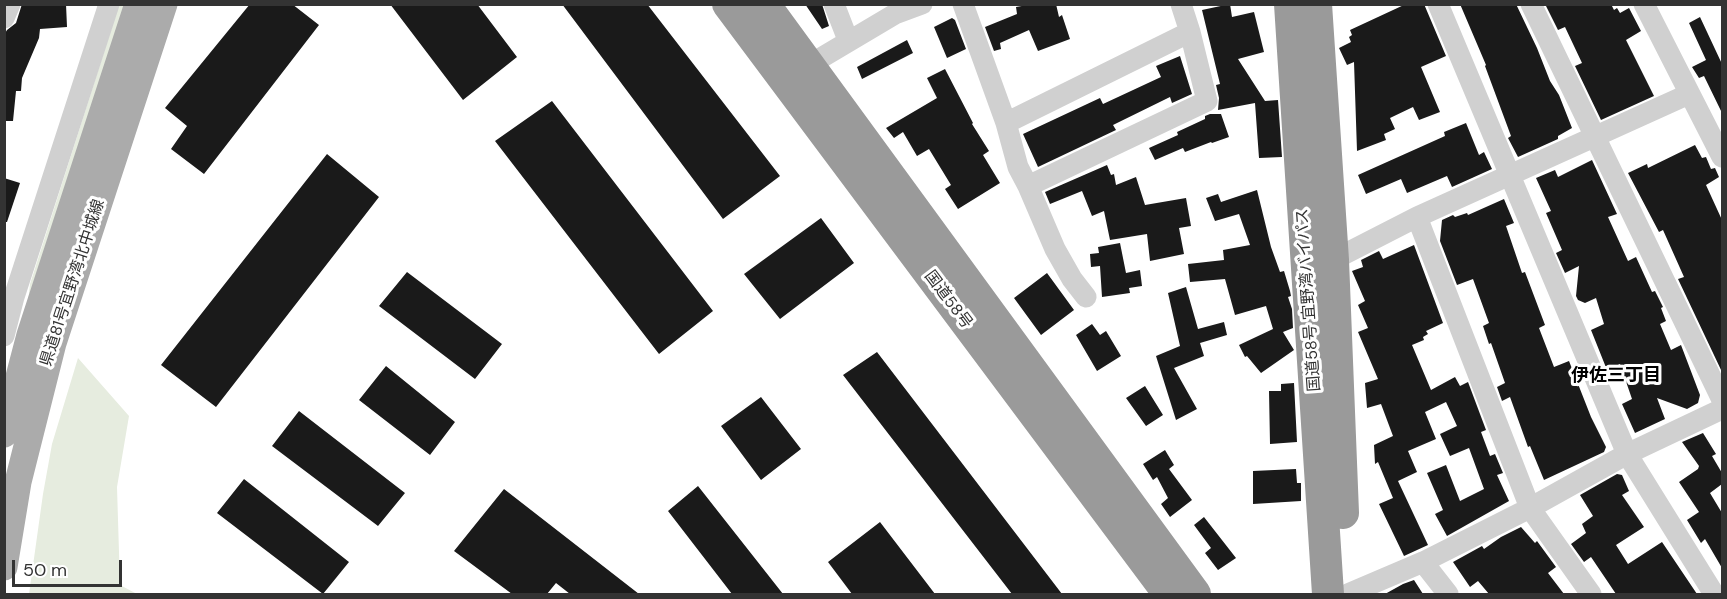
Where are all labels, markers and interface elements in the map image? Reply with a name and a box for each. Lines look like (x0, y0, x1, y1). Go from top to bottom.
street label: 県道81号宜野湾北中城線 (37, 197, 109, 369)
street label: 国道58号 宜野湾バイパス (1293, 208, 1325, 392)
street label: 国道58号 (920, 267, 976, 333)
district label: 伊佐三丁目 (1571, 365, 1661, 387)
scale bar (15, 548, 124, 586)
text: 50 m (23, 558, 67, 582)

